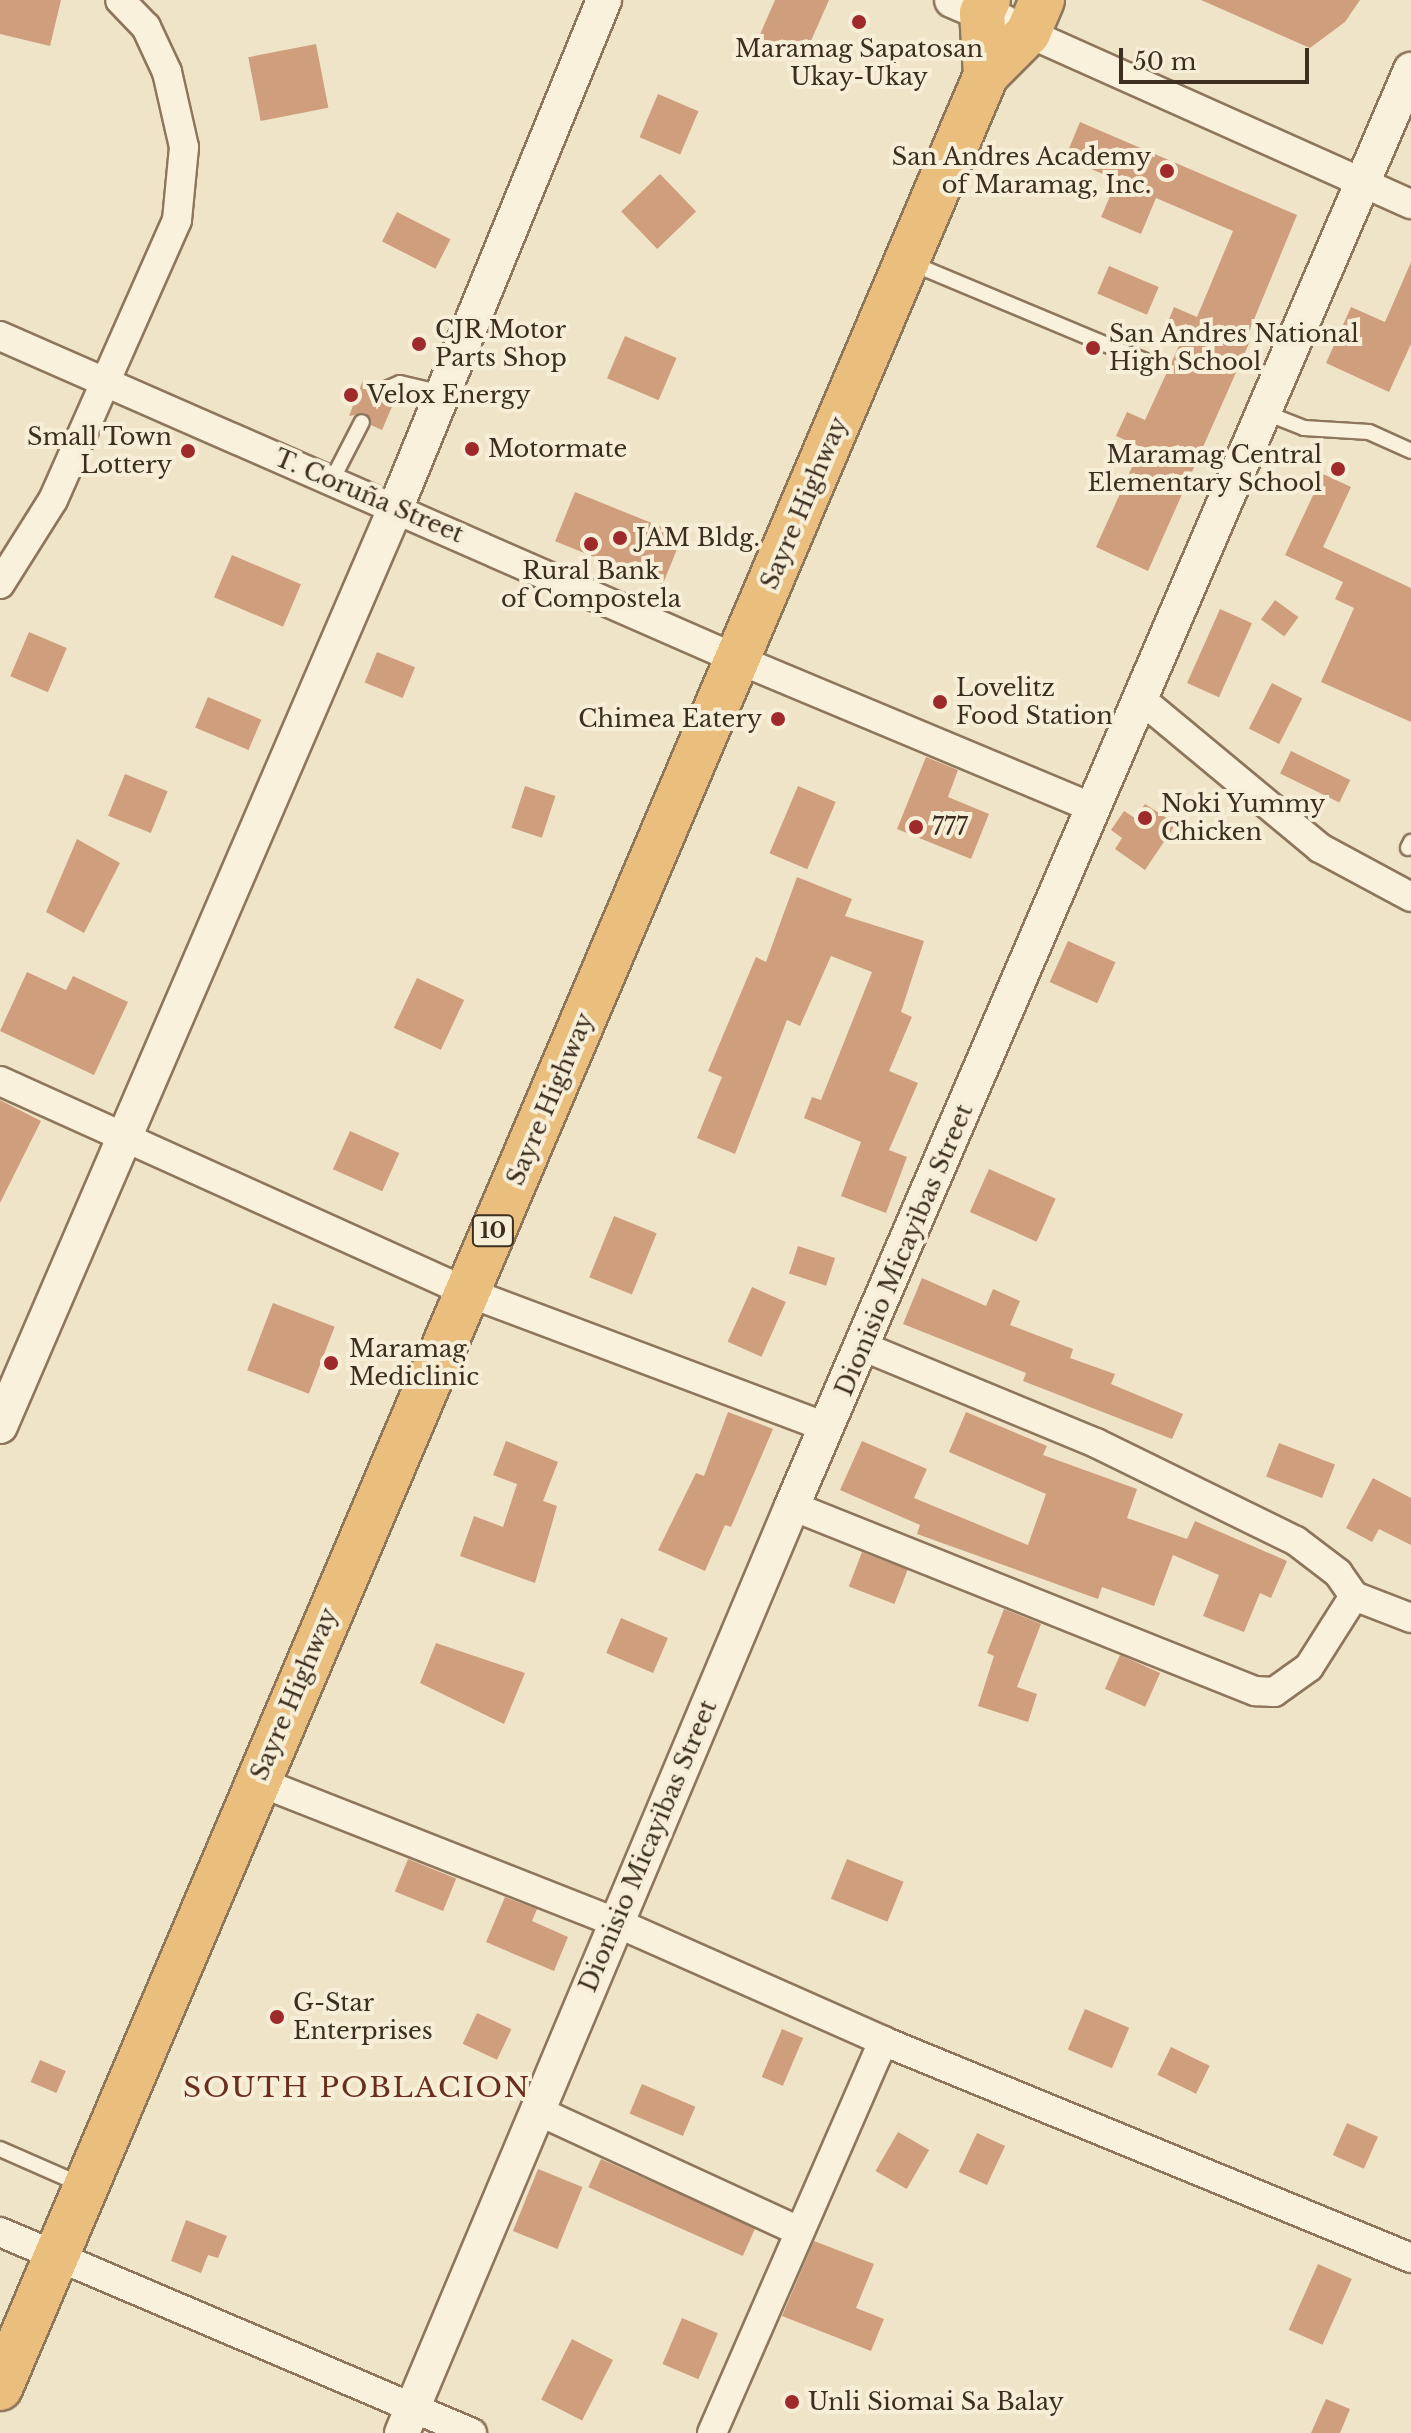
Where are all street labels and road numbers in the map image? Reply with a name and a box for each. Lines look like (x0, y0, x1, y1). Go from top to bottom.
street label: Sayre Highway (755, 412, 853, 594)
street label: T. Coruña Street (270, 443, 468, 549)
street label: Sayre Highway (501, 1008, 599, 1190)
street label: Dionisio Micayibas Street (829, 1100, 979, 1400)
road number: 10 (471, 1213, 515, 1249)
street label: Sayre Highway (245, 1603, 343, 1785)
street label: Dionisio Micayibas Street (573, 1696, 723, 1996)

